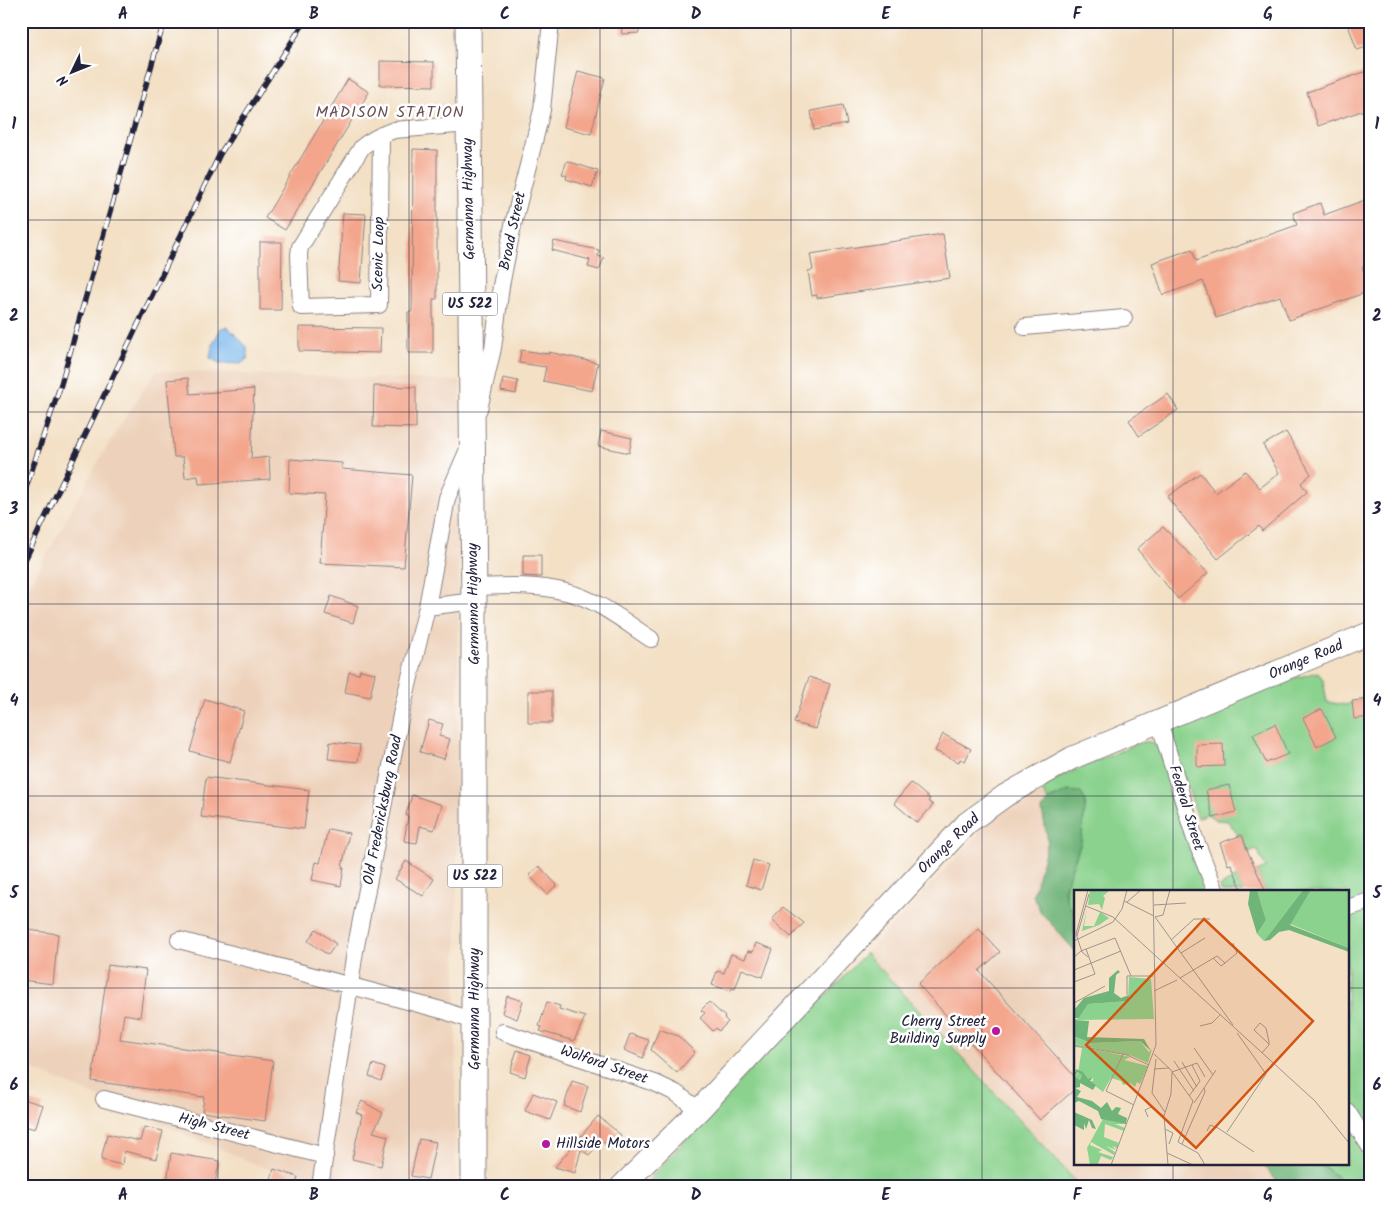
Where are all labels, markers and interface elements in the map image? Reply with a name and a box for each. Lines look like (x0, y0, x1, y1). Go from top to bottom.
text: A (118, 2, 128, 27)
text: B (309, 2, 319, 27)
text: C (500, 2, 510, 27)
text: D (691, 2, 702, 27)
text: E (882, 2, 892, 27)
text: F (1073, 2, 1083, 27)
text: G (1263, 2, 1273, 27)
north arrow (48, 48, 98, 98)
text: N (52, 69, 74, 91)
district label: MADISON STATION (315, 100, 465, 125)
text: 1 (12, 112, 17, 137)
text: 1 (1375, 112, 1380, 137)
street label: Germanna Highway (456, 137, 482, 260)
street label: Broad Street (493, 189, 533, 273)
street label: Scenic Loop (366, 216, 392, 292)
road number: US 522 (442, 292, 498, 316)
text: 2 (9, 304, 19, 329)
text: 2 (1372, 304, 1382, 329)
text: 3 (9, 497, 19, 522)
text: 3 (1372, 497, 1382, 522)
street label: Germanna Highway (461, 542, 487, 665)
street label: Orange Road (1265, 633, 1348, 687)
text: 4 (10, 689, 19, 714)
text: 4 (1373, 689, 1382, 714)
street label: Old Fredericksburg Road (357, 733, 409, 887)
street label: Federal Street (1162, 762, 1210, 854)
street label: Orange Road (912, 808, 986, 880)
road number: US 522 (448, 864, 502, 888)
text: 5 (9, 881, 20, 906)
text: 5 (1372, 881, 1383, 906)
inset map (1074, 890, 1348, 1166)
street label: Germanna Highway (463, 947, 487, 1070)
place label: Cherry Street Building Supply (890, 1010, 987, 1051)
marker: Cherry Street Building Supply (990, 1025, 1002, 1037)
street label: Wolford Street (557, 1039, 651, 1091)
text: 6 (10, 1073, 19, 1098)
text: 6 (1373, 1073, 1382, 1098)
street label: High Street (176, 1107, 252, 1148)
place label: Hillside Motors (556, 1132, 650, 1156)
marker: Hillside Motors (540, 1138, 552, 1150)
text: A (118, 1183, 128, 1208)
text: B (309, 1183, 319, 1208)
text: C (500, 1183, 510, 1208)
text: D (691, 1183, 702, 1208)
text: E (882, 1183, 892, 1208)
text: F (1073, 1183, 1083, 1208)
text: G (1263, 1183, 1273, 1208)

